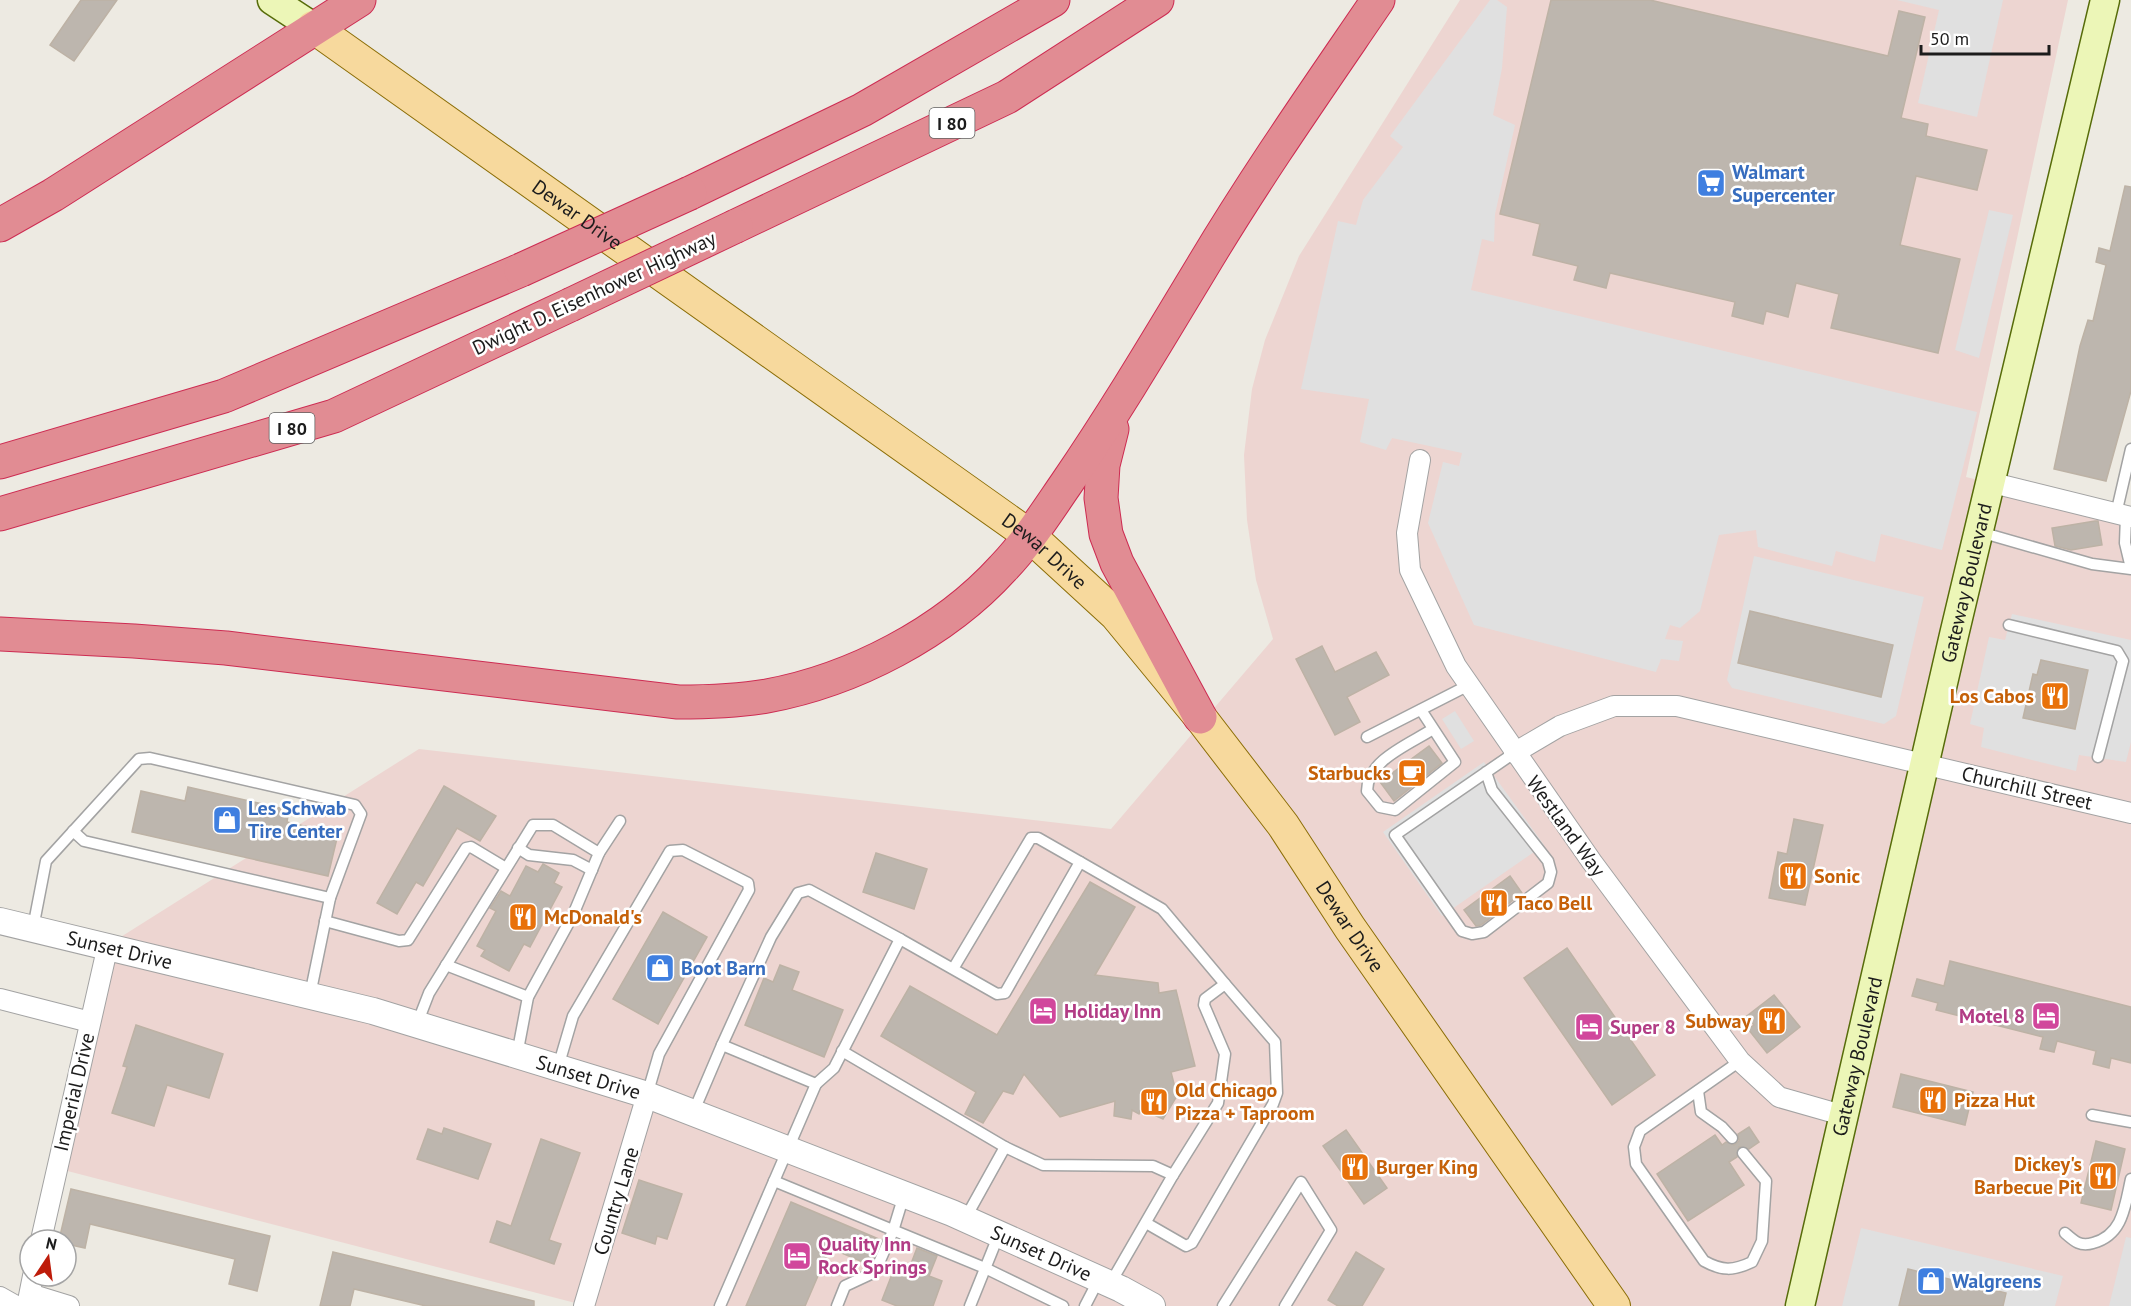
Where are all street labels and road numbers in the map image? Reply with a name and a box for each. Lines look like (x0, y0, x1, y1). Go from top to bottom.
road number: I 80 (930, 108, 974, 138)
street label: Dewar Drive (527, 174, 627, 255)
street label: Dwight D. Eisenhower Highway (468, 225, 721, 361)
road number: I 80 (270, 413, 314, 443)
street label: Gateway Boulevard (1935, 501, 1998, 665)
street label: Dewar Drive (997, 507, 1093, 595)
street label: Churchill Street (1959, 760, 2095, 816)
street label: Westland Way (1521, 770, 1612, 882)
street label: Dewar Drive (1310, 876, 1390, 977)
street label: Sunset Drive (64, 925, 175, 975)
street label: Gateway Boulevard (1826, 974, 1888, 1139)
street label: Imperial Drive (48, 1030, 100, 1154)
street label: Sunset Drive (533, 1049, 644, 1105)
street label: Country Lane (587, 1144, 645, 1258)
street label: Sunset Drive (987, 1219, 1096, 1287)

